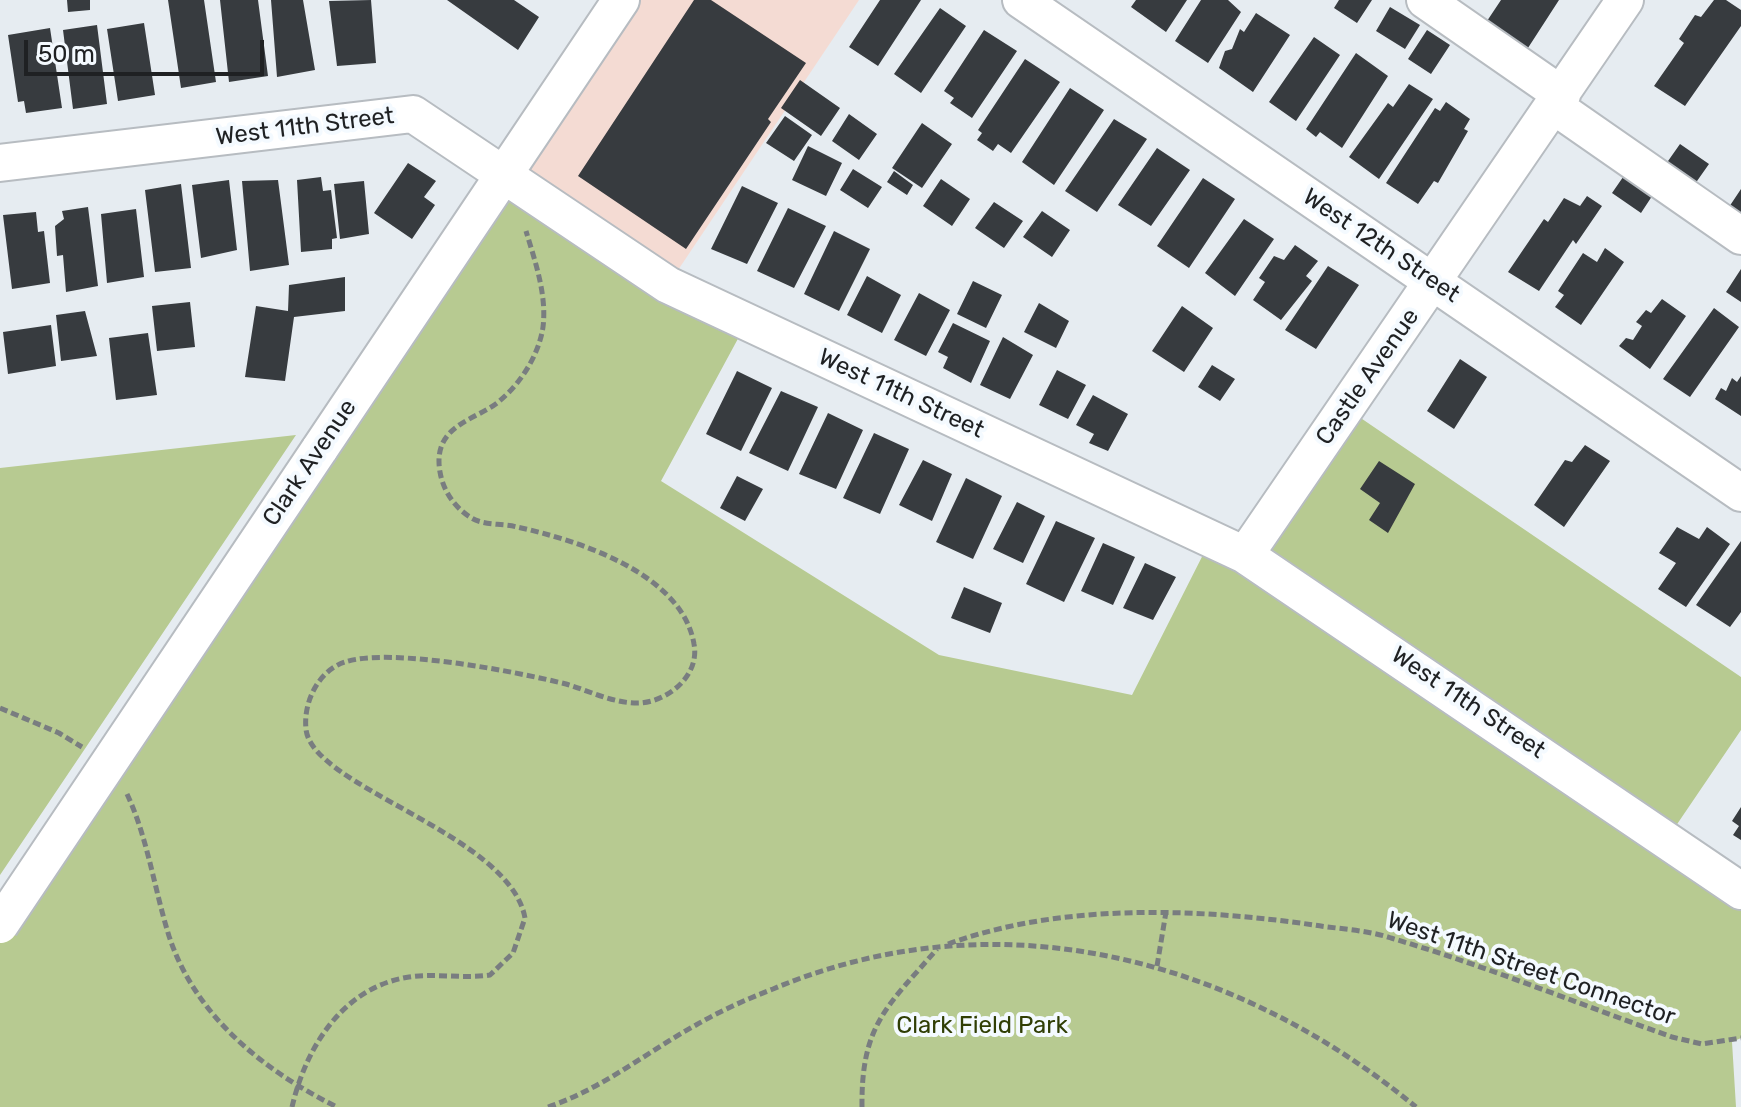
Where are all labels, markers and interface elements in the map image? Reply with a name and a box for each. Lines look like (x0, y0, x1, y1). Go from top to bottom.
scale bar (28, 24, 268, 74)
text: 50 m (38, 40, 95, 68)
street label: West 11th Street (214, 102, 396, 152)
street label: West 12th Street (1297, 183, 1465, 309)
street label: Castle Avenue (1310, 303, 1426, 451)
street label: West 11th Street (814, 343, 988, 445)
street label: Clark Avenue (257, 394, 363, 532)
street label: West 11th Street (1386, 641, 1550, 765)
street label: West 11th Street Connector (1383, 906, 1679, 1032)
park label: Clark Field Park (896, 1012, 1068, 1040)

